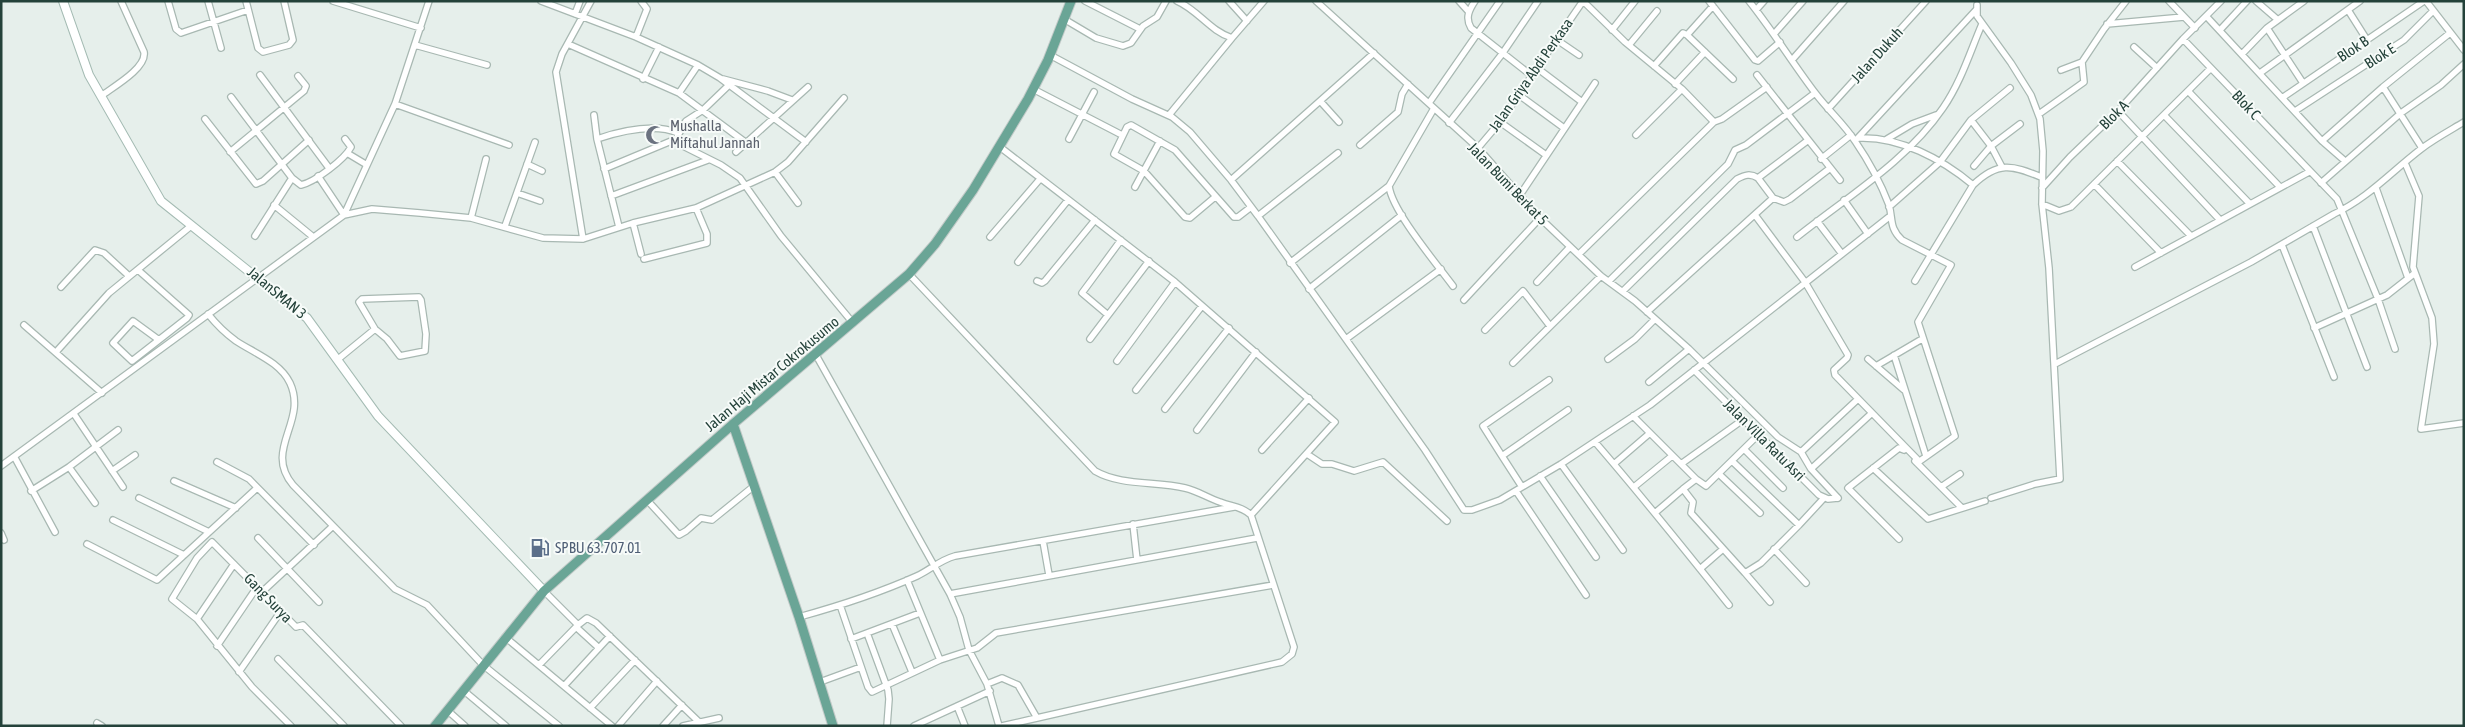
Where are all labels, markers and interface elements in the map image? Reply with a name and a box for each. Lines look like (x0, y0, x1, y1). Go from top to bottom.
street label: Jalan Griya Abdi Perkasa (1485, 15, 1576, 135)
street label: Jalan Dukuh (1847, 23, 1906, 86)
street label: Blok B (2334, 32, 2371, 65)
street label: Blok E (2361, 39, 2399, 72)
street label: Blok C (2229, 87, 2264, 123)
street label: Blok A (2096, 96, 2132, 133)
place label: Mushalla Miftahul Jannah (670, 117, 760, 151)
mosque icon: Mushalla Miftahul Jannah (644, 124, 666, 146)
street label: Jalan Bumi Berkat 5 (1465, 139, 1552, 228)
street label: JalanSMAN 3 (244, 263, 310, 322)
street label: Jalan Haji Mistar Cokrokusumo (701, 313, 842, 435)
street label: Jalan Villa Ratu Asri (1720, 395, 1809, 484)
fuel station icon: SPBU 63.707.01 (529, 537, 551, 559)
place label: SPBU 63.707.01 (555, 539, 641, 556)
street label: Gang Surya (241, 570, 296, 626)

